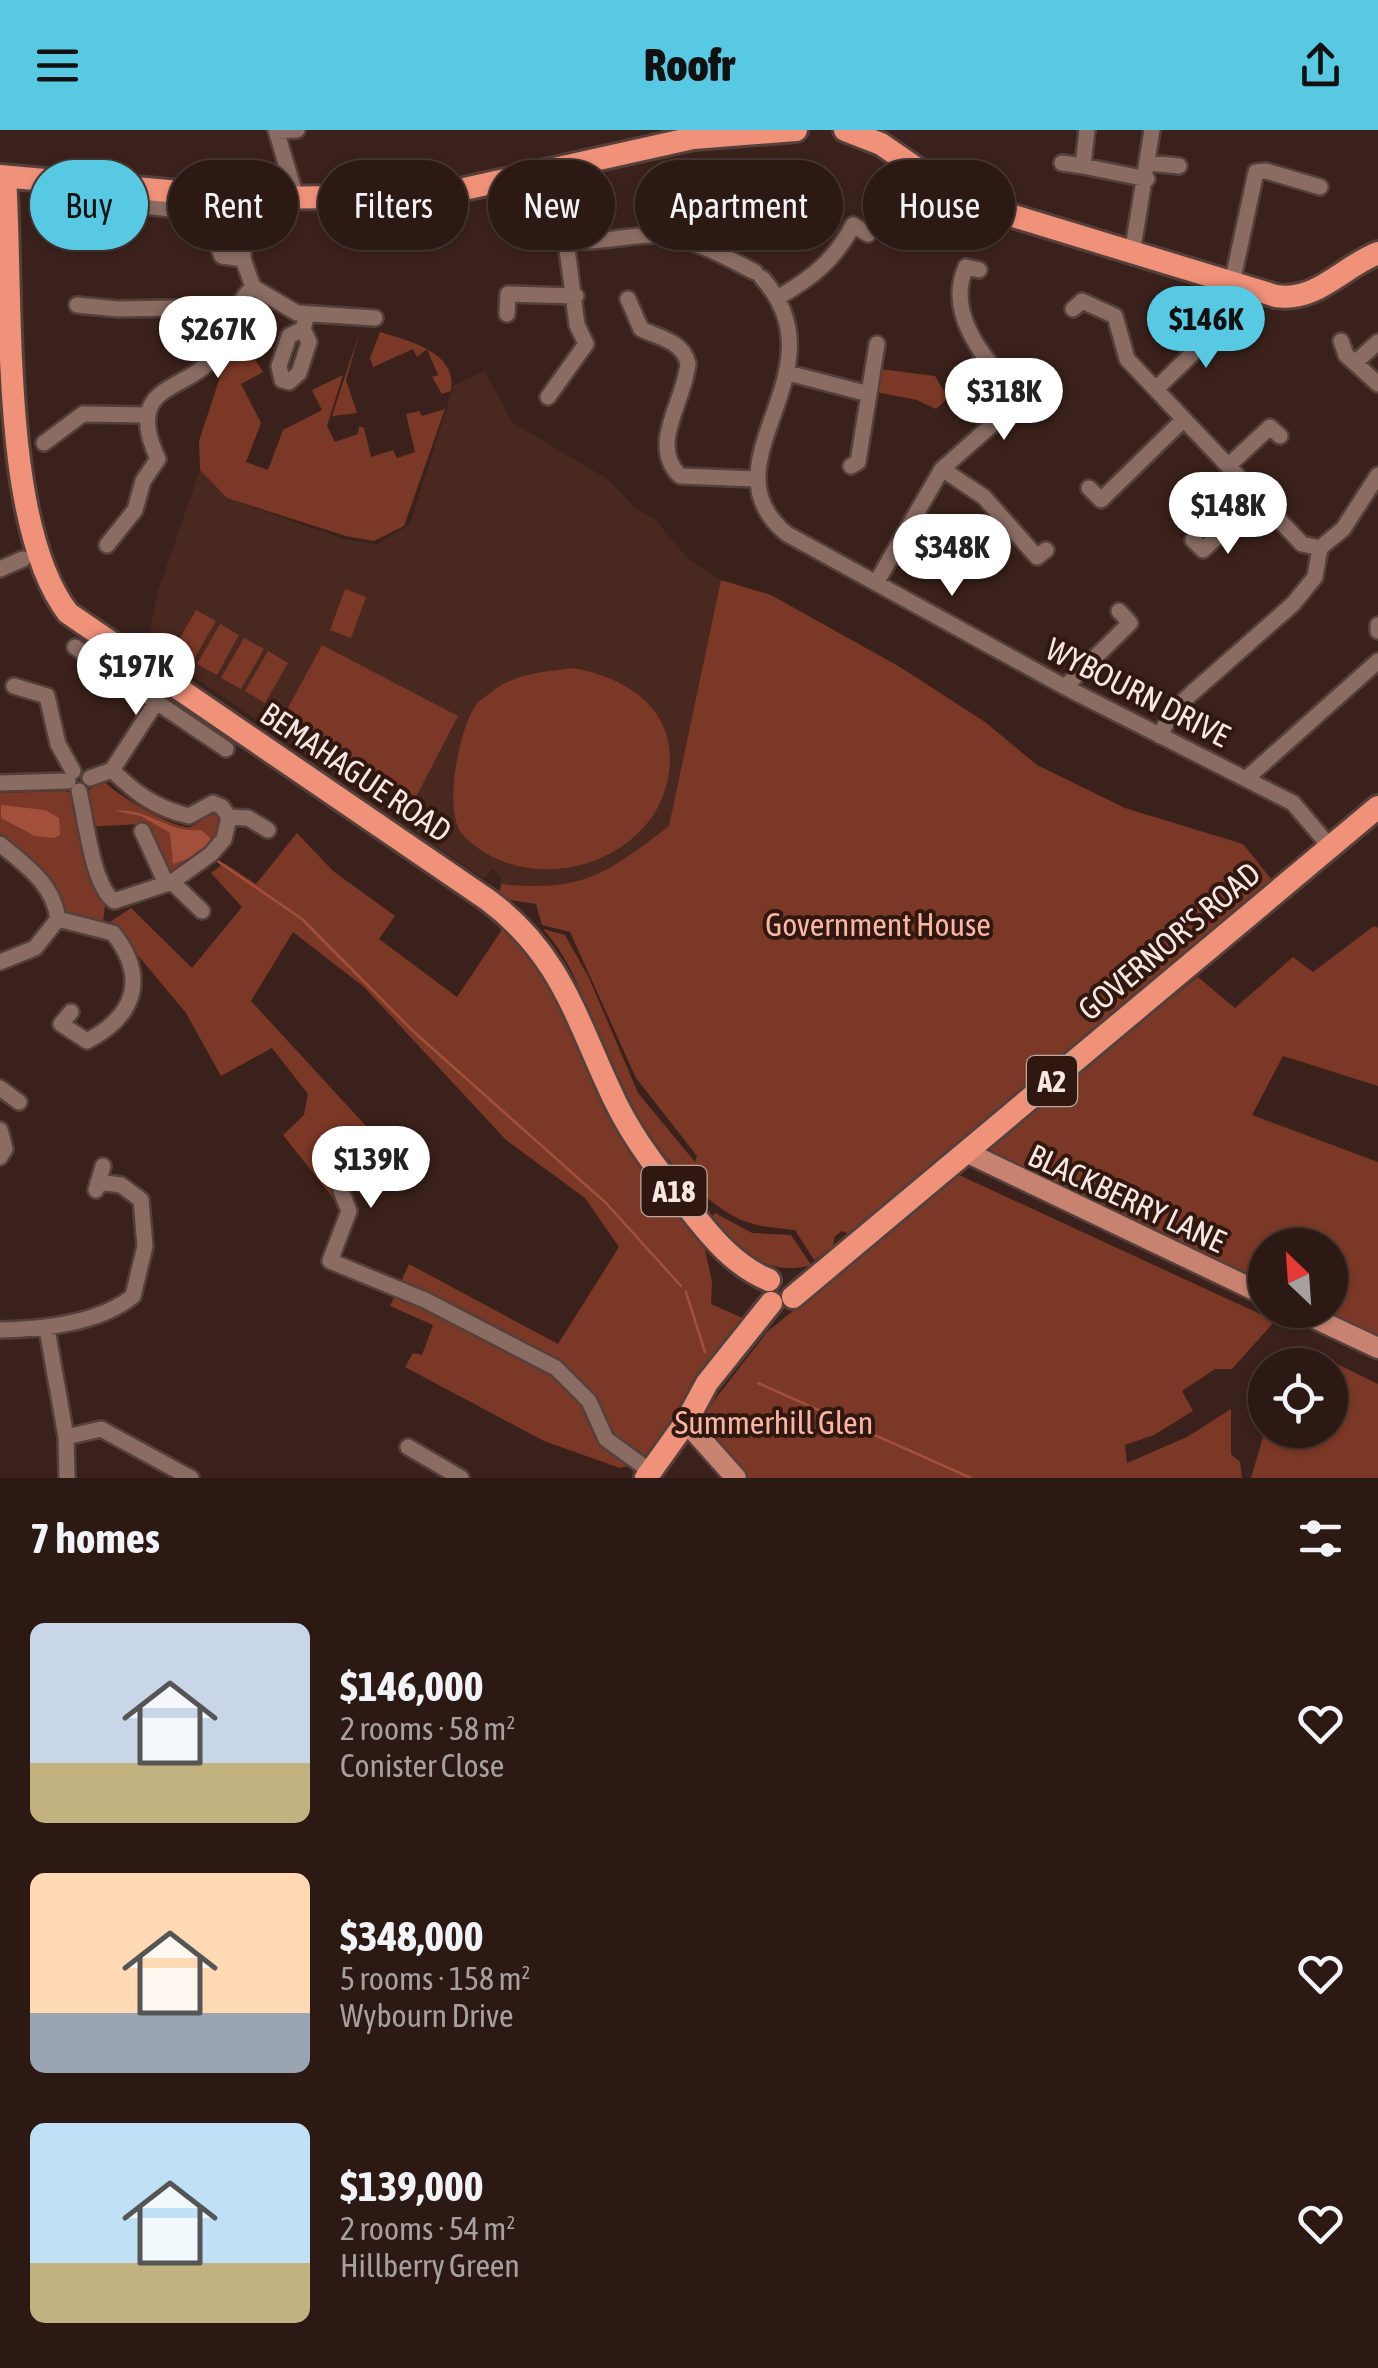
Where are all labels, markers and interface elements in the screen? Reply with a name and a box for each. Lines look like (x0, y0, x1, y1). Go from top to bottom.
icon: menu (30, 38, 85, 93)
icon: share (1293, 38, 1348, 93)
text: Roofr (644, 39, 734, 91)
chip: Buy (30, 160, 148, 250)
chip: Rent (168, 160, 298, 250)
chip: Filters (318, 160, 468, 250)
chip: New (488, 160, 615, 250)
chip: Apartment (635, 160, 843, 250)
chip: House (863, 160, 1015, 250)
pin: $146K (1136, 286, 1276, 371)
pin: $267K (148, 296, 288, 381)
text: $146K (1169, 300, 1243, 337)
text: $267K (181, 310, 255, 347)
pin: $318K (934, 358, 1074, 443)
text: $318K (967, 372, 1041, 409)
pin: $148K (1158, 472, 1298, 557)
text: $148K (1191, 486, 1265, 523)
pin: $348K (882, 514, 1022, 599)
text: $348K (915, 528, 989, 565)
street label: WYBOURN DRIVE (1040, 630, 1236, 754)
pin: $197K (66, 633, 206, 718)
text: $197K (99, 647, 173, 684)
street label: BEMAHAGUE ROAD (254, 695, 458, 849)
street label: GOVERNOR'S ROAD (1071, 854, 1267, 1028)
park label: Government House (765, 906, 991, 943)
road number: A2 (1027, 1056, 1077, 1106)
pin: $139K (301, 1126, 441, 1211)
street label: BLACKBERRY LANE (1023, 1136, 1232, 1260)
text: $139K (334, 1140, 408, 1177)
road number: A18 (642, 1166, 706, 1216)
north arrow (1248, 1228, 1348, 1328)
map controls (1248, 1228, 1348, 1448)
button: locate (1248, 1348, 1348, 1448)
park label: Summerhill Glen (675, 1404, 873, 1441)
icon: filters (1293, 1511, 1348, 1566)
text: 7 homes (30, 1514, 160, 1562)
text: $146,000 (340, 1662, 484, 1710)
icon: home (110, 1663, 230, 1783)
icon: heart (1293, 1696, 1348, 1751)
text: 2 rooms · 58 m² (340, 1710, 515, 1747)
text: Conister Close (340, 1747, 504, 1784)
text: $348,000 (340, 1912, 484, 1960)
icon: home (110, 1913, 230, 2033)
icon: heart (1293, 1946, 1348, 2001)
text: 5 rooms · 158 m² (340, 1960, 530, 1997)
text: Wybourn Drive (340, 1997, 514, 2034)
text: $139,000 (340, 2162, 484, 2210)
icon: home (110, 2163, 230, 2283)
icon: heart (1293, 2196, 1348, 2251)
text: 2 rooms · 54 m² (340, 2210, 515, 2247)
text: Hillberry Green (340, 2247, 520, 2284)

